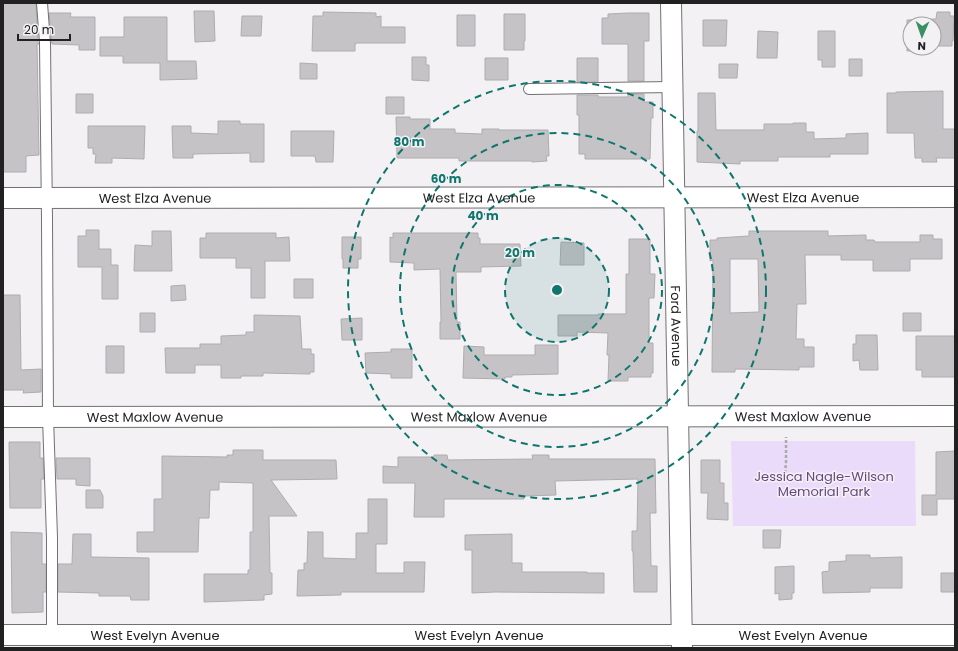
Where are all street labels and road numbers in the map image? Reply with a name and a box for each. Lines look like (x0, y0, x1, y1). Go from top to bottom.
street label: West Elza Avenue (99, 188, 211, 207)
street label: West Elza Avenue (423, 188, 535, 207)
street label: West Elza Avenue (747, 188, 859, 207)
street label: Ford Avenue (666, 285, 687, 367)
street label: West Maxlow Avenue (87, 407, 223, 426)
street label: West Maxlow Avenue (411, 407, 547, 426)
street label: West Maxlow Avenue (735, 407, 871, 426)
street label: West Evelyn Avenue (91, 626, 220, 645)
street label: West Evelyn Avenue (415, 626, 544, 645)
street label: West Evelyn Avenue (739, 626, 868, 645)

